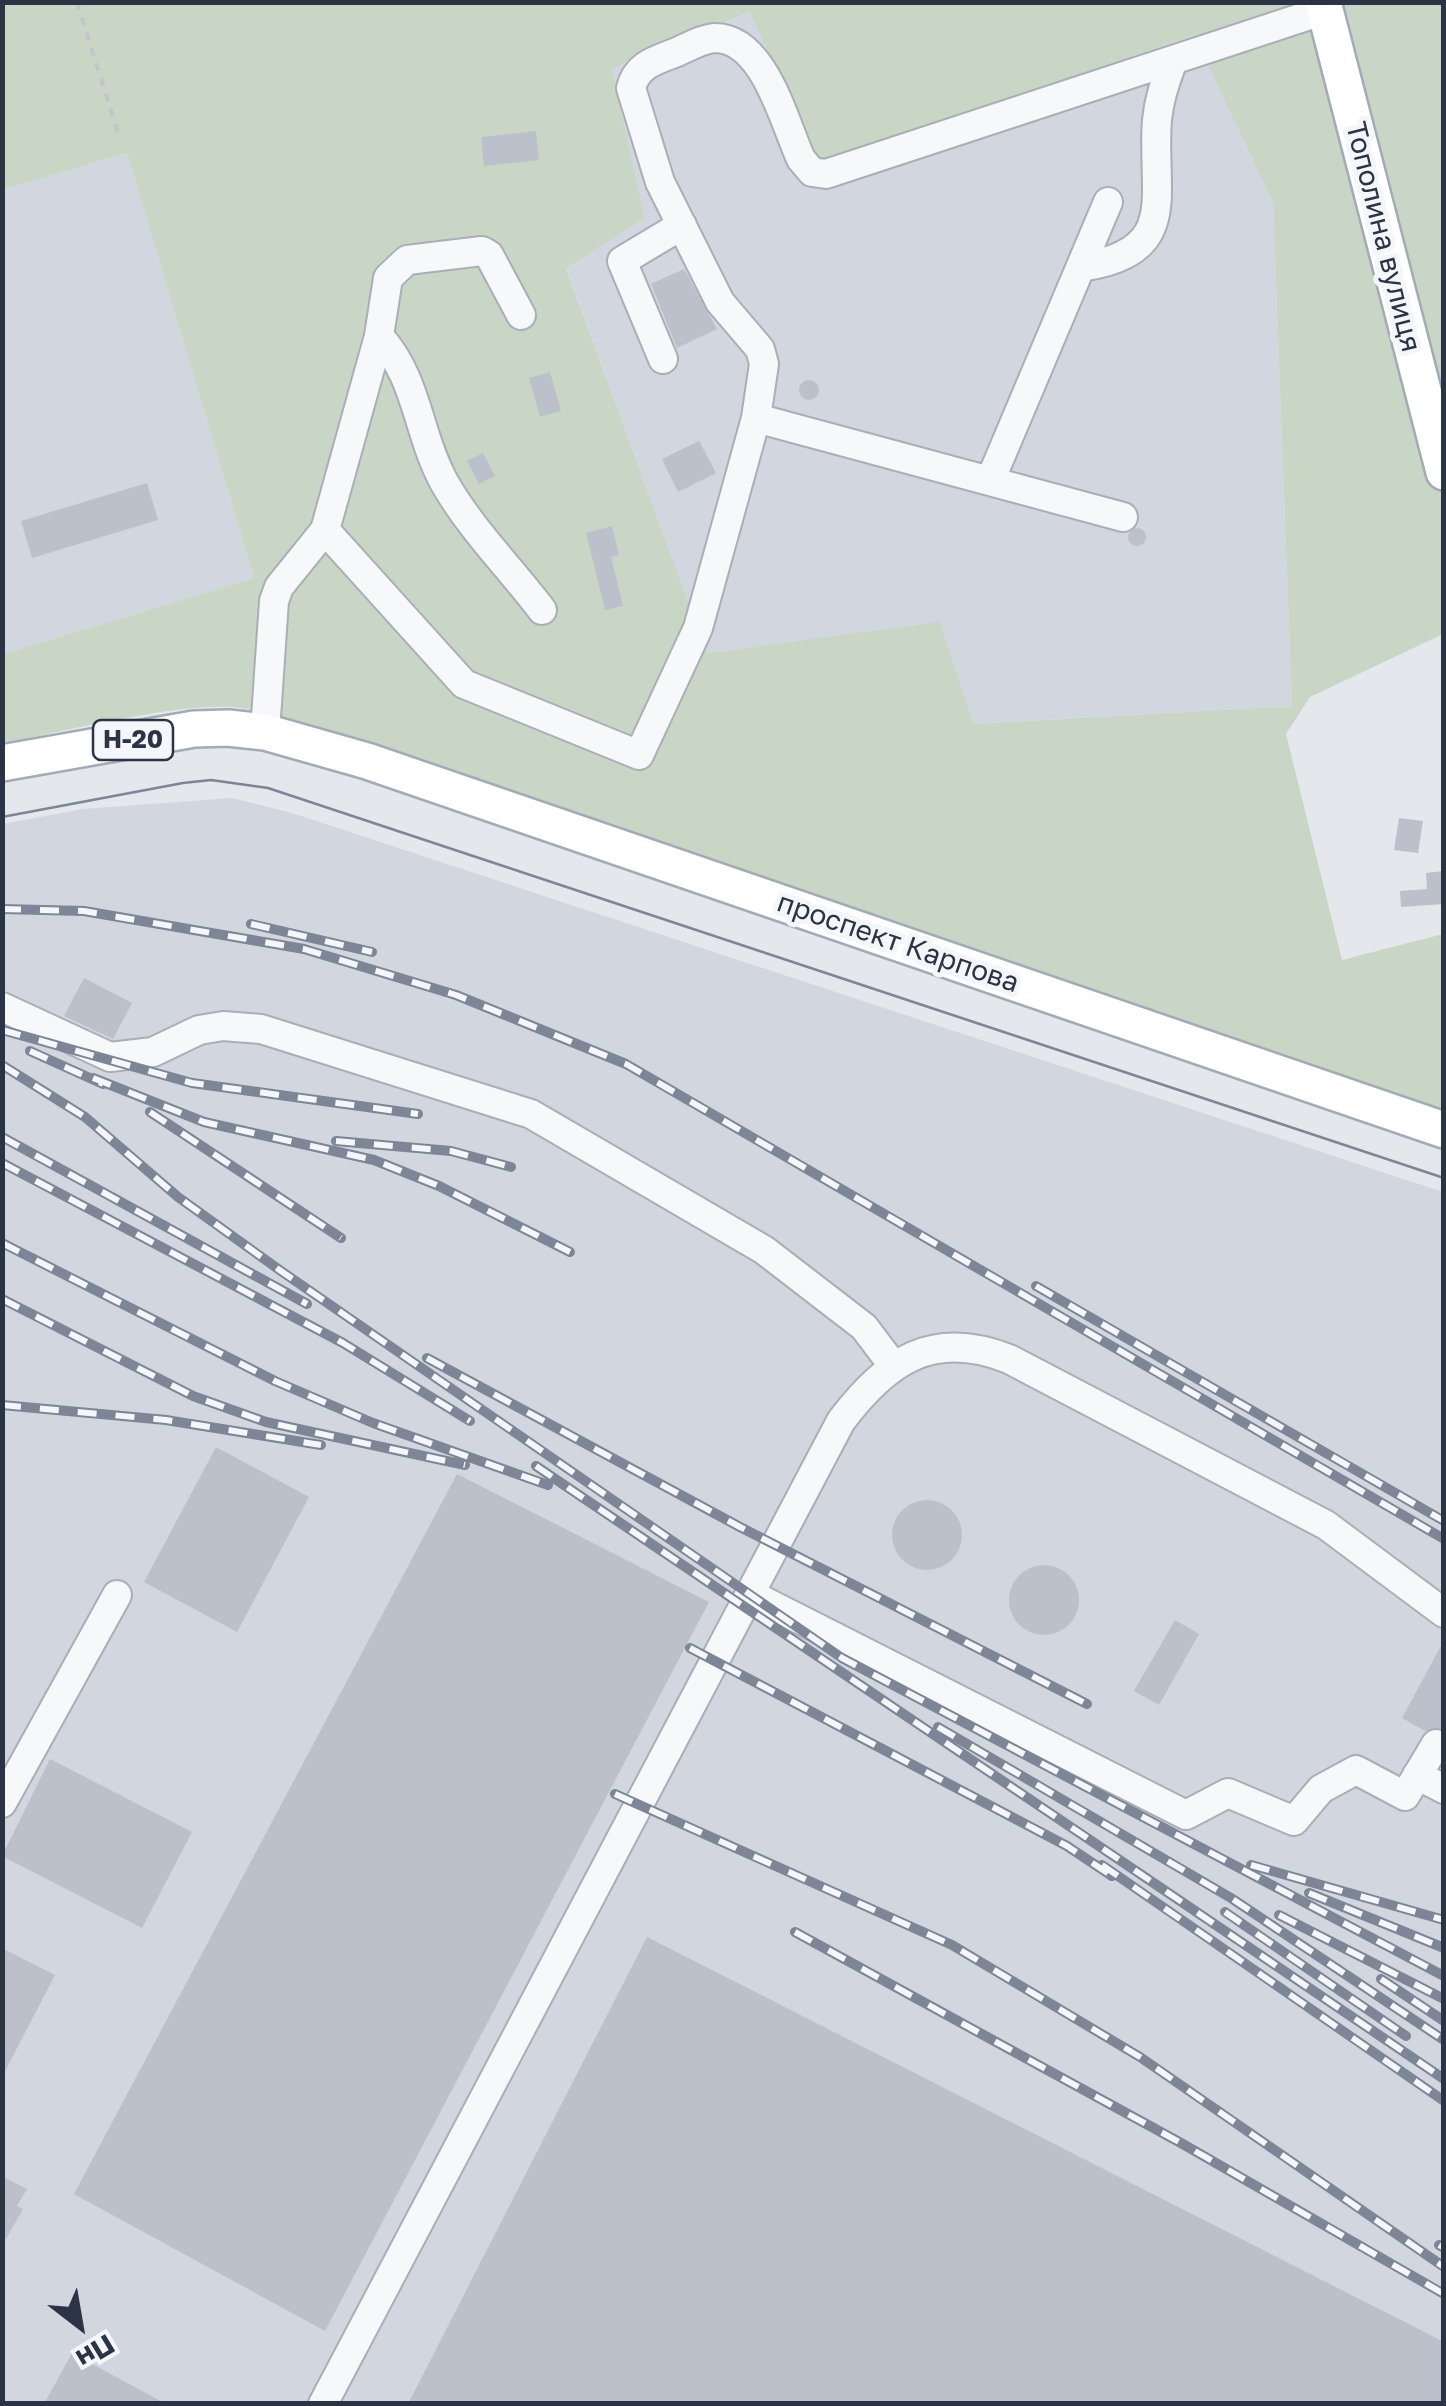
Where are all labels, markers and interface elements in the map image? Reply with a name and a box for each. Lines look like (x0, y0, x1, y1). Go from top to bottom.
street label: Тополина вулиця (1338, 119, 1428, 355)
road number: Н-20 (93, 720, 173, 760)
street label: проспект Карпова (773, 886, 1023, 1000)
north arrow (30, 2276, 130, 2376)
text: Пн (71, 2328, 121, 2376)

